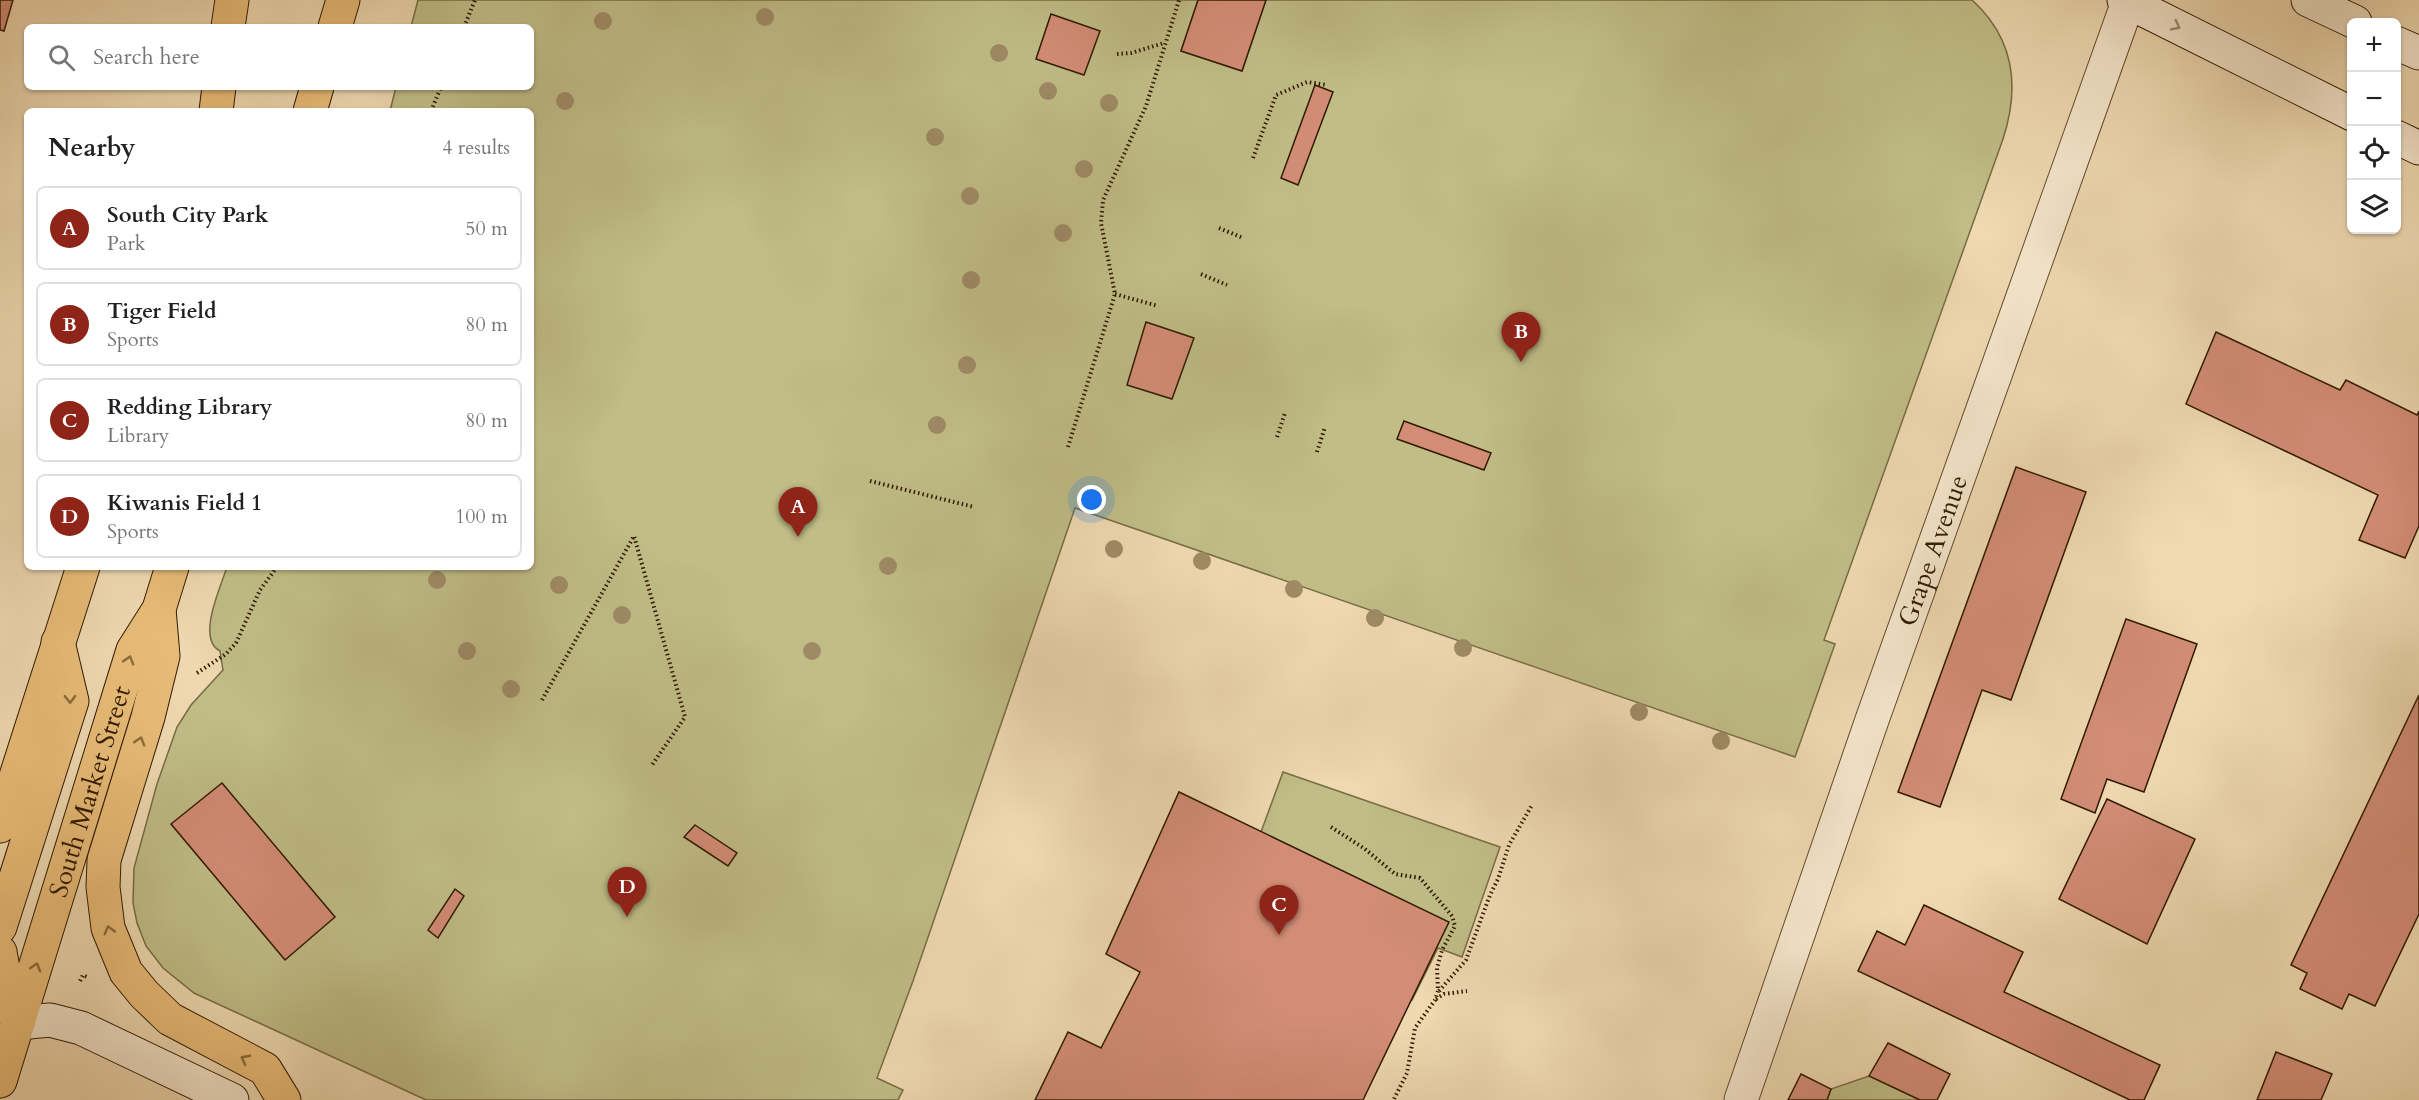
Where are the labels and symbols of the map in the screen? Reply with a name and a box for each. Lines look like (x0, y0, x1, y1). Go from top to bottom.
one-way arrow (2170, 19, 2181, 31)
pin: B (1502, 312, 1540, 362)
street label: Grape Avenue (1890, 470, 1976, 631)
your location (1077, 485, 1106, 514)
pin: A (778, 488, 818, 537)
one-way arrow (122, 655, 134, 666)
street label: South Market Street (41, 682, 139, 902)
one-way arrow (63, 694, 76, 703)
one-way arrow (133, 736, 145, 747)
pin: D (608, 868, 646, 917)
pin: C (1260, 886, 1298, 935)
one-way arrow (104, 925, 117, 935)
one-way arrow (28, 962, 41, 973)
one-way arrow (241, 1055, 252, 1066)

